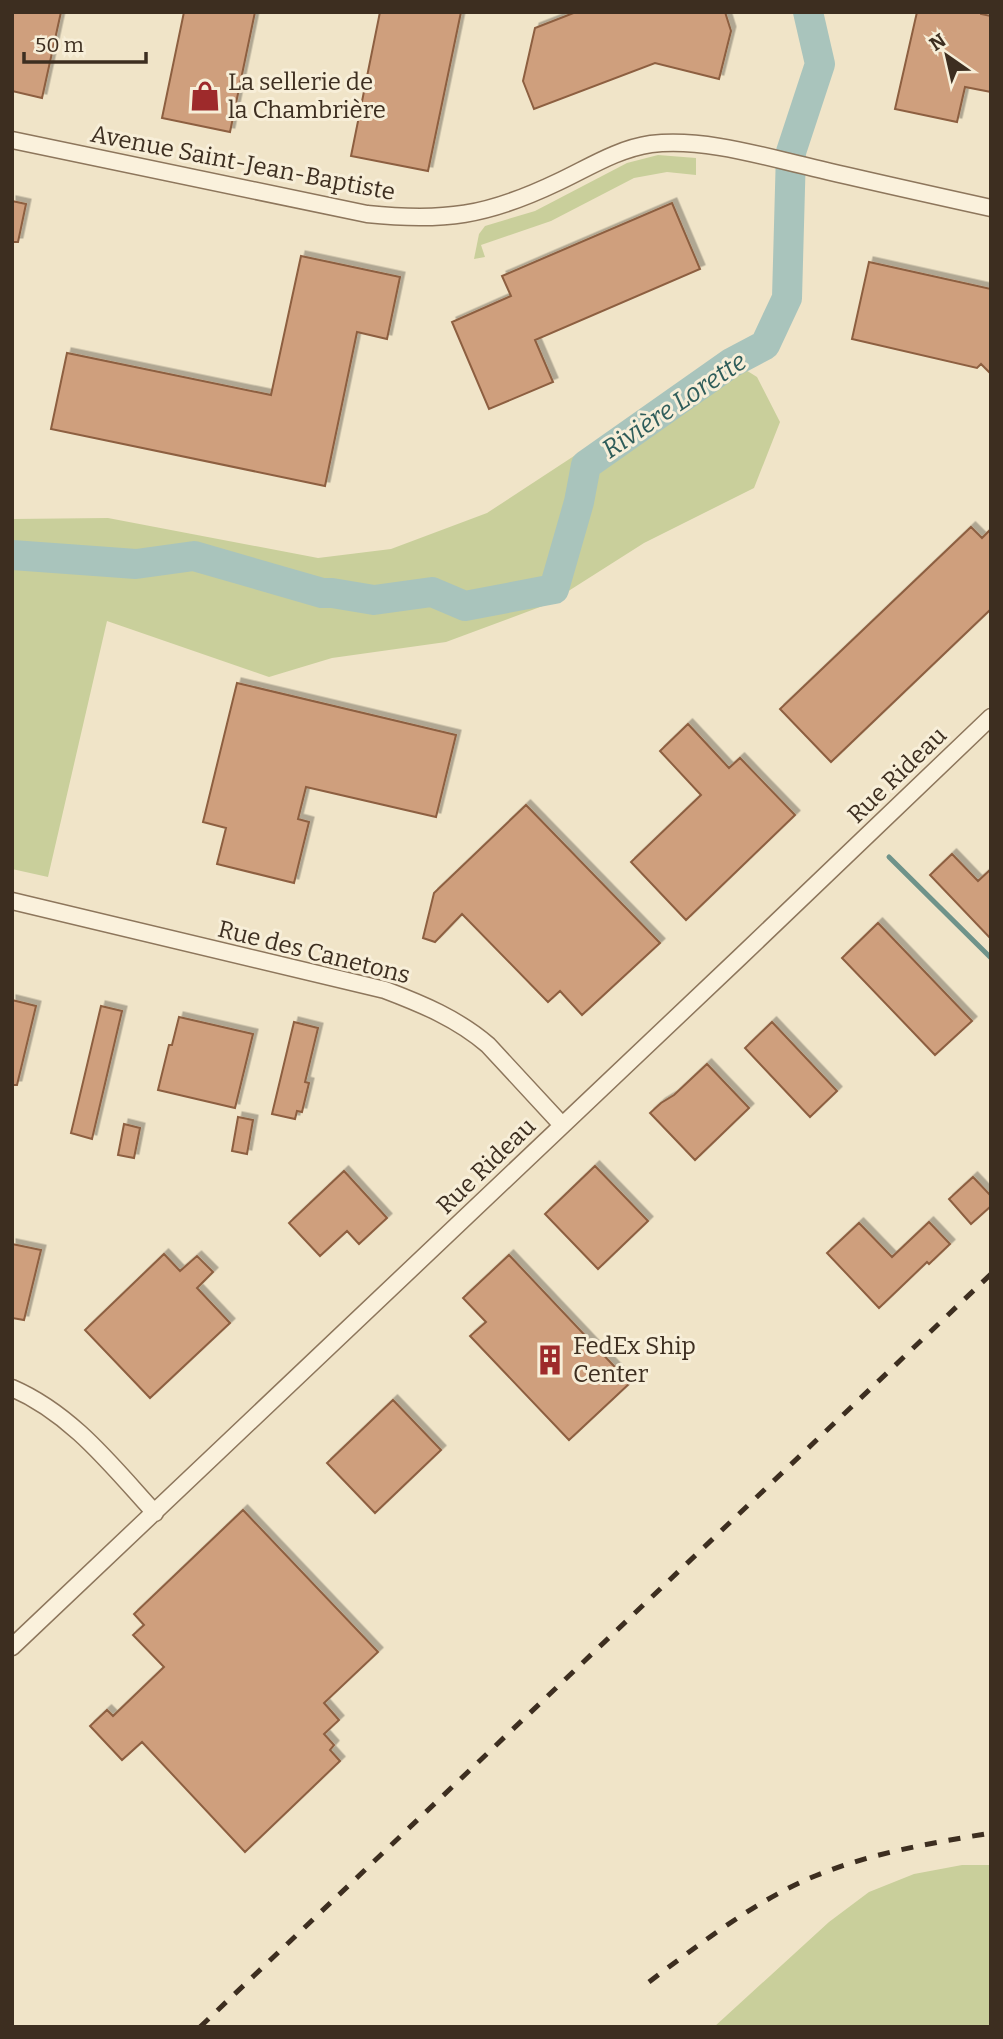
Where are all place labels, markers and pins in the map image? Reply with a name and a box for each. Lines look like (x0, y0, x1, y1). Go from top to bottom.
place label: La sellerie de la Chambrière (228, 68, 386, 124)
shop icon: La sellerie de la Chambrière (188, 79, 222, 113)
place label: FedEx Ship Center (573, 1332, 696, 1388)
building icon: FedEx Ship Center (533, 1343, 567, 1377)

